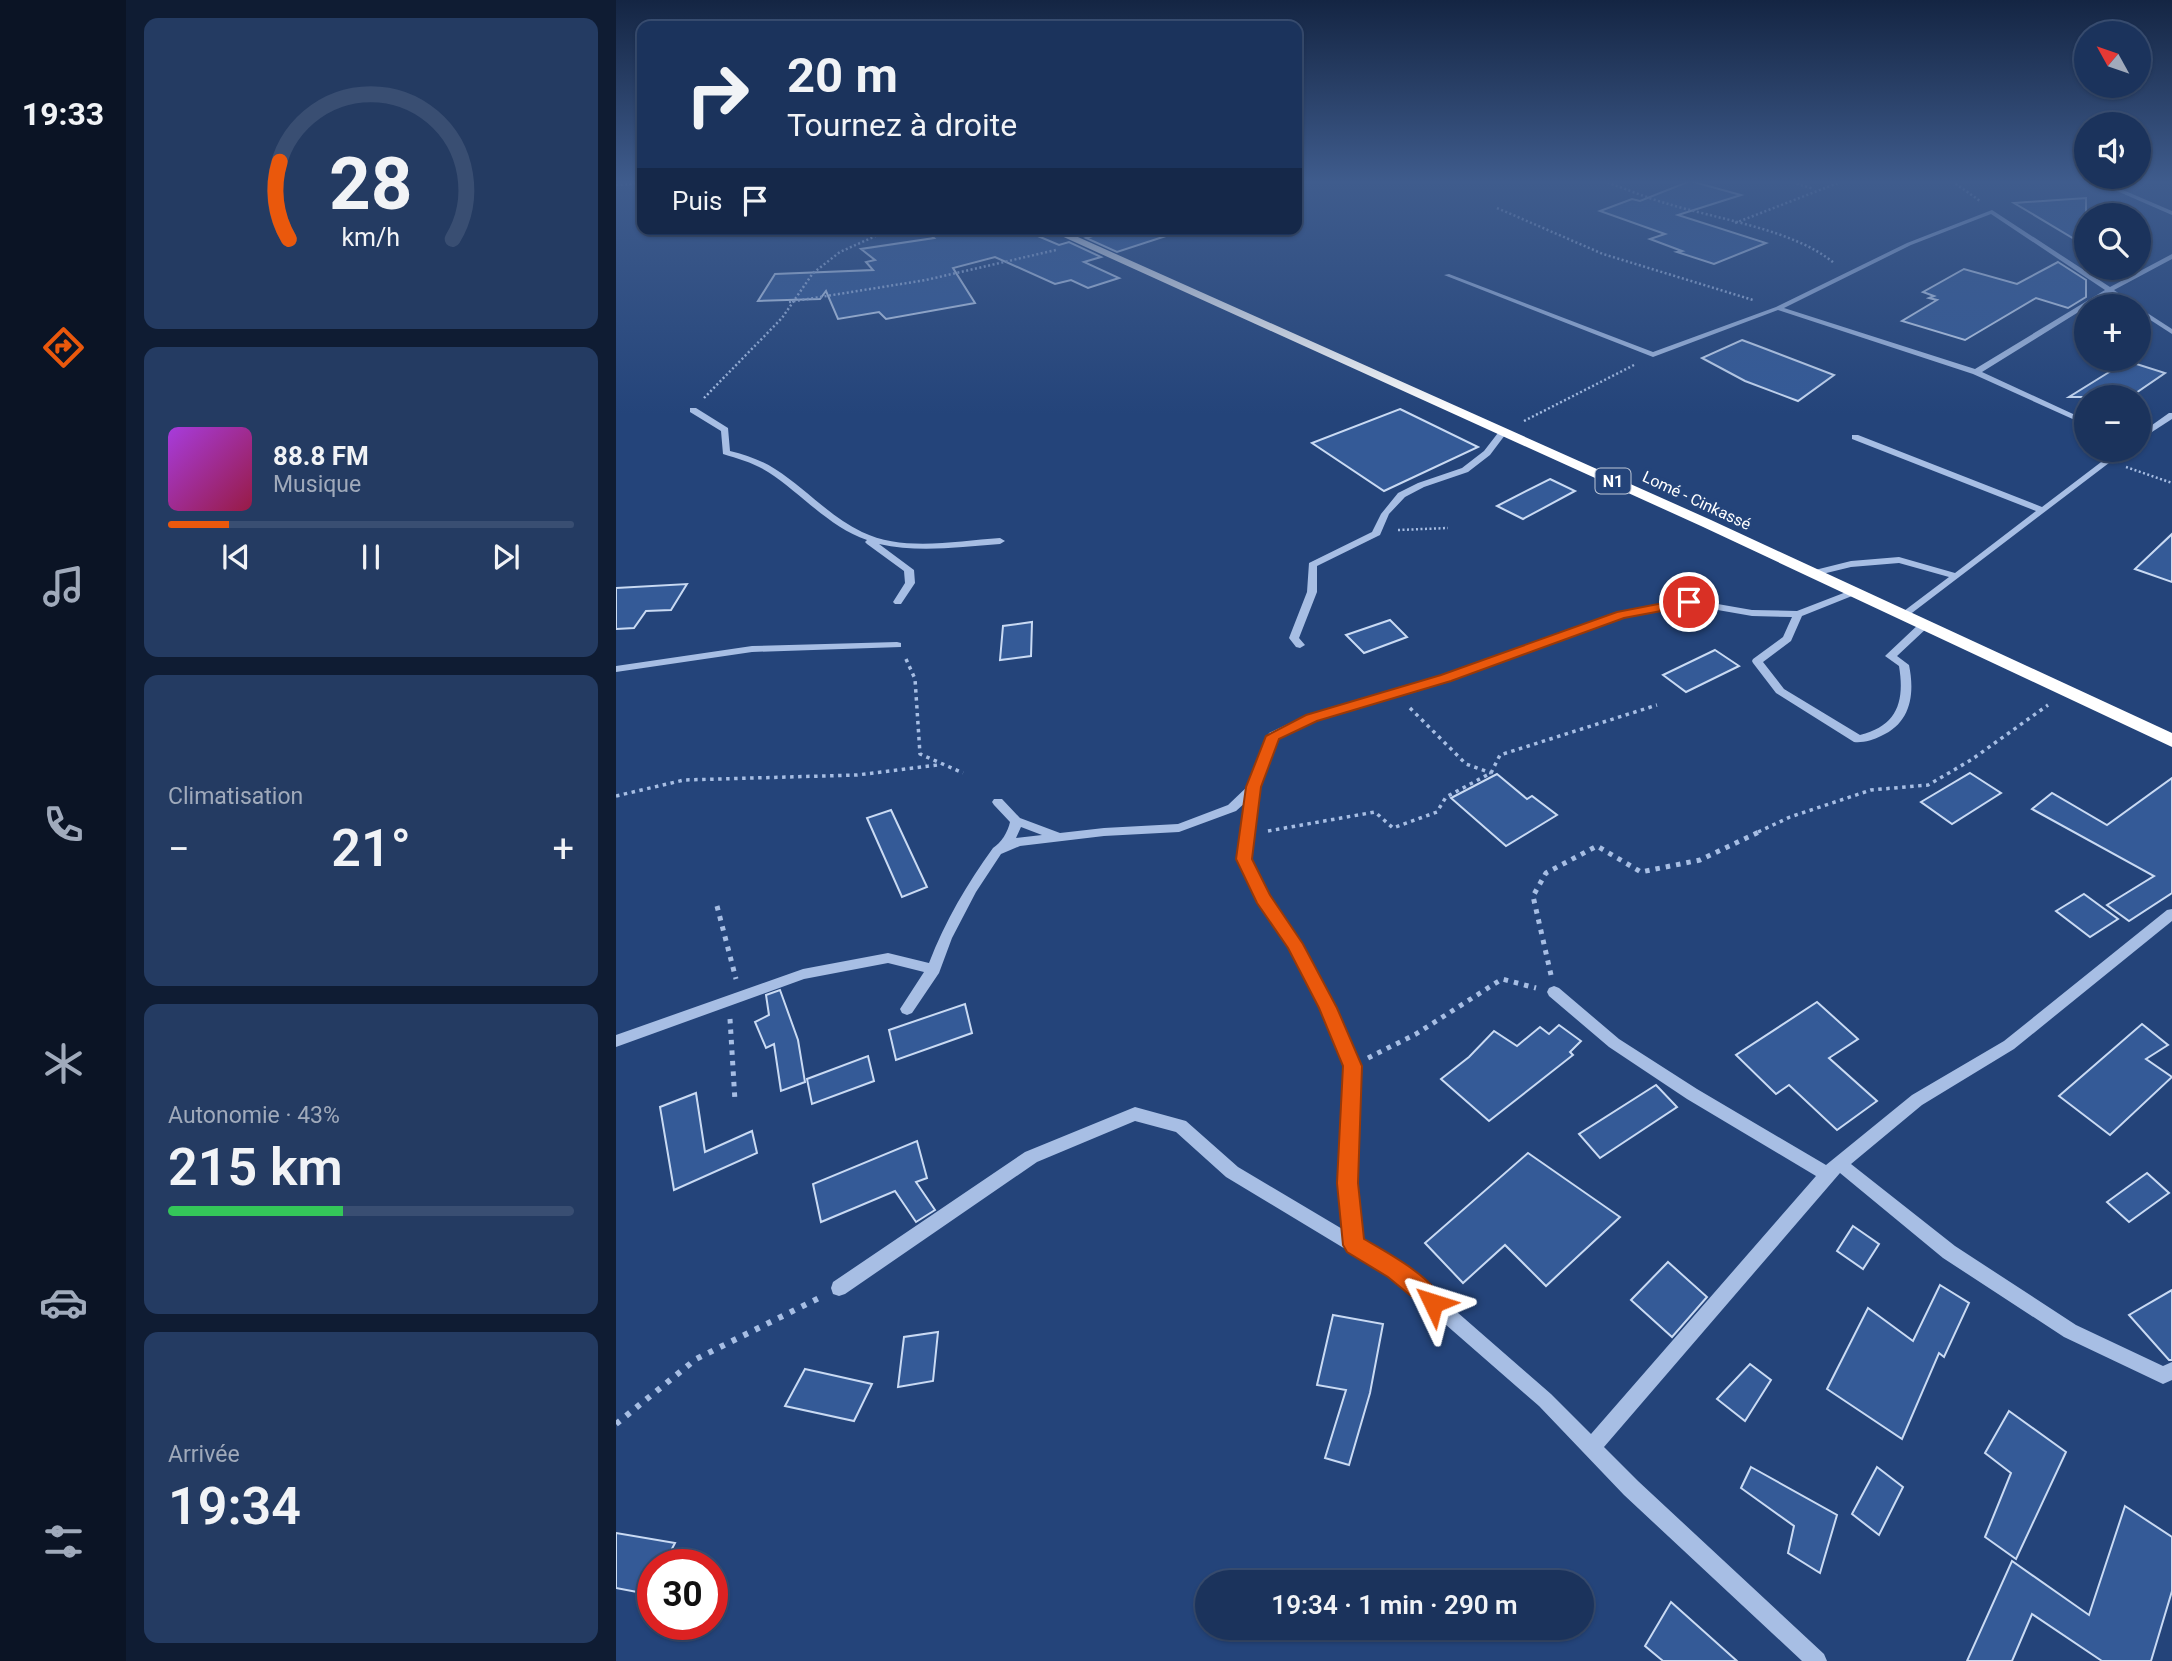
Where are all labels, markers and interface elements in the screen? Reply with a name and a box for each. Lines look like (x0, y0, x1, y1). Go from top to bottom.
north arrow (2074, 21, 2151, 98)
map controls (2074, 21, 2151, 462)
text: 20 m (787, 47, 898, 104)
icon: right (672, 49, 763, 140)
text: 19:33 (22, 95, 104, 133)
text: Tournez à droite (787, 106, 1017, 144)
button: sound (2074, 112, 2151, 189)
text: 28 (329, 142, 413, 228)
icon: arrive (736, 182, 774, 220)
text: Puis (672, 186, 722, 216)
button: search (2074, 203, 2151, 280)
text: km/h (342, 223, 400, 252)
button: + (2074, 294, 2151, 371)
icon: directions (39, 323, 88, 372)
button: − (2074, 385, 2151, 462)
text: 88.8 FM (273, 441, 369, 471)
street label: Lomé - Cinkassé (1639, 467, 1754, 534)
road number: N1 (1595, 468, 1630, 494)
text: Musique (273, 471, 361, 498)
icon: previous (217, 538, 255, 576)
icon: pause (352, 538, 390, 576)
icon: next (487, 538, 525, 576)
icon: music (39, 562, 88, 611)
pin (1659, 572, 1719, 632)
icon: arrive (1670, 583, 1708, 621)
text: Climatisation (168, 783, 303, 810)
icon: phone (39, 800, 88, 849)
text: 21° (331, 818, 411, 879)
text: − (168, 827, 190, 871)
text: + (552, 827, 574, 871)
icon: climate (39, 1039, 88, 1088)
text: Autonomie · 43% (168, 1102, 340, 1129)
text: 215 km (168, 1137, 343, 1198)
position arrow (1396, 1266, 1470, 1340)
icon: car (39, 1278, 88, 1327)
text: Arrivée (168, 1441, 240, 1468)
text: 19:34 (168, 1476, 301, 1537)
icon: filters (39, 1517, 88, 1566)
speed limit sign: 30 (637, 1549, 728, 1640)
text: 19:34 · 1 min · 290 m (1271, 1590, 1518, 1620)

